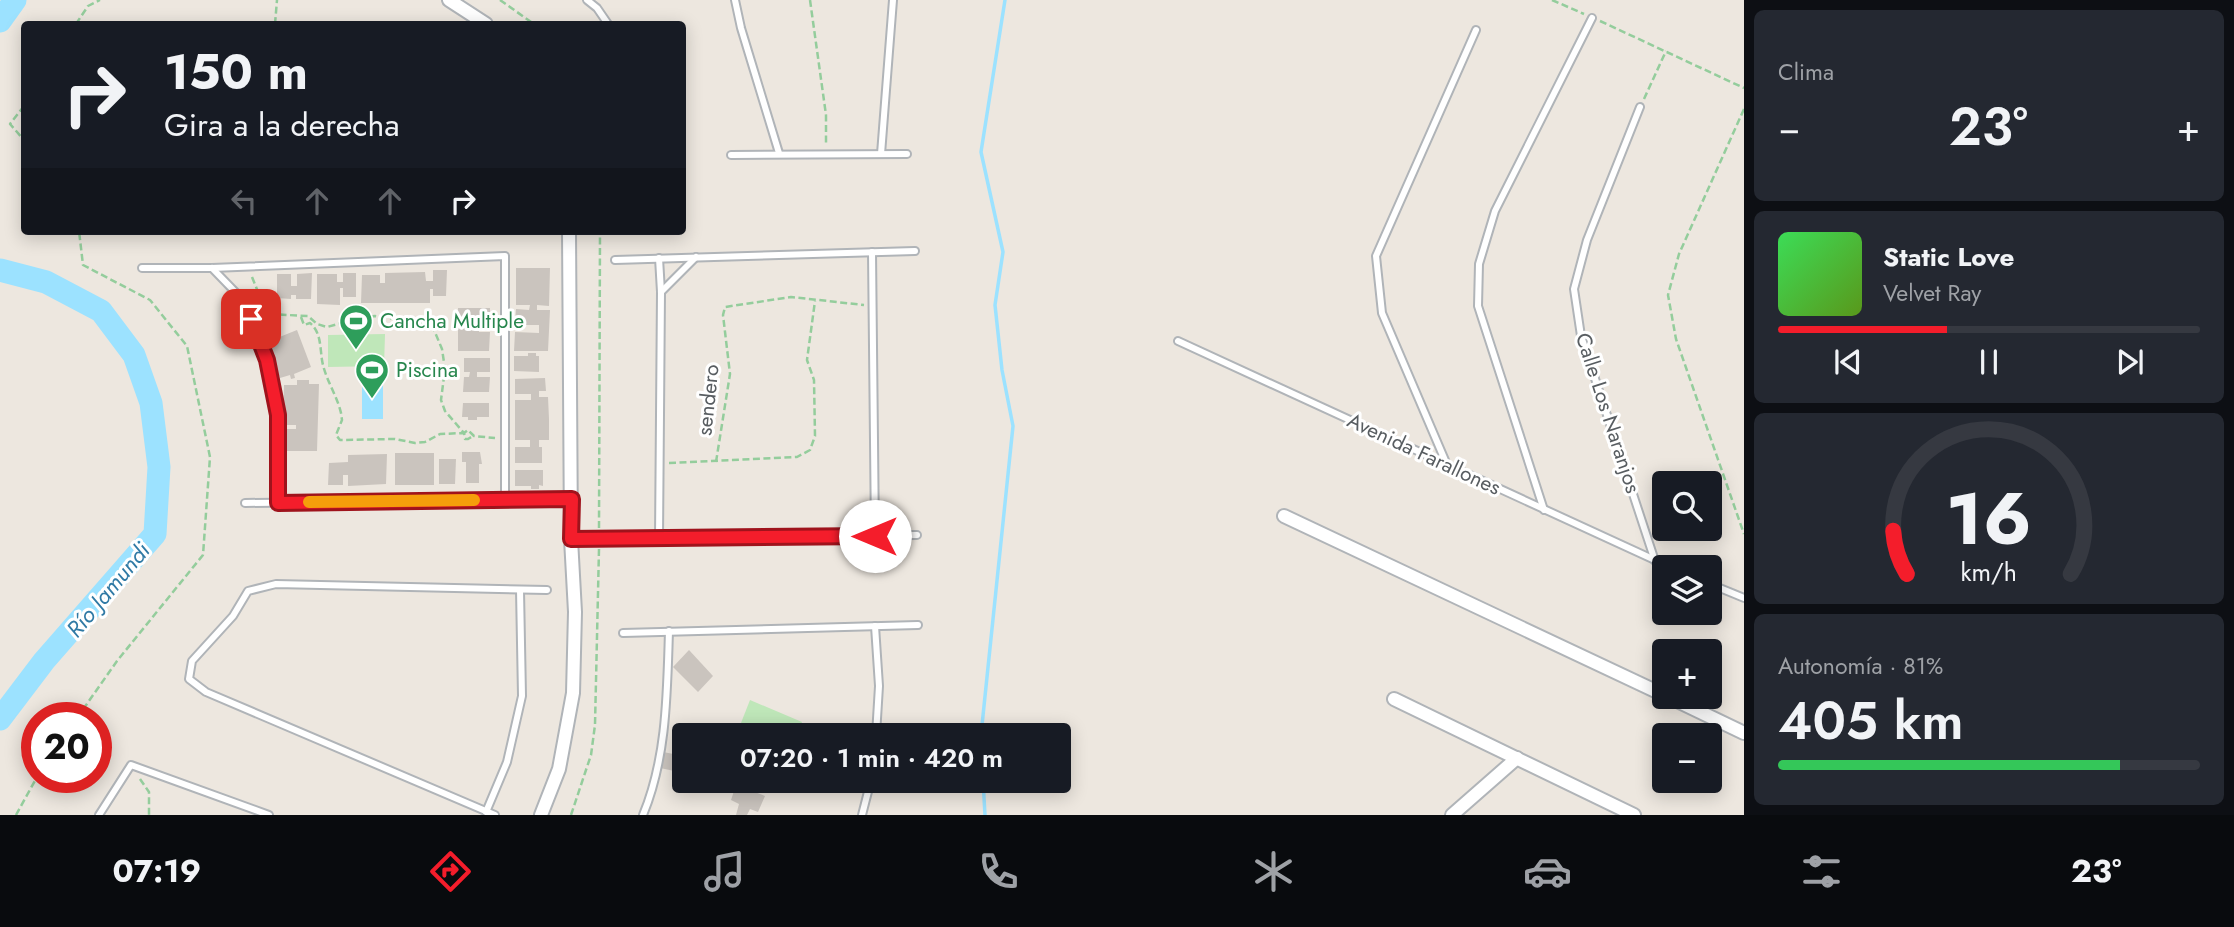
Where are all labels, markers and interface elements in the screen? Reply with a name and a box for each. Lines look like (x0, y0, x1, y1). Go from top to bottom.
text: 150 m (164, 37, 308, 107)
icon: right (49, 49, 140, 140)
text: Clima (1778, 55, 1834, 89)
text: 23° (1949, 89, 2028, 165)
text: − (1778, 100, 1800, 155)
text: + (2177, 100, 2200, 155)
text: Gira a la derecha (164, 102, 400, 148)
icon: left (225, 182, 263, 220)
icon: ahead (298, 182, 336, 220)
icon: ahead (371, 182, 409, 220)
icon: right (444, 182, 482, 220)
text: Static Love (1883, 238, 2015, 276)
text: Velvet Ray (1883, 276, 1981, 310)
pin (221, 289, 281, 349)
icon: arrive (232, 300, 270, 338)
sports icon: Cancha Multiple (337, 302, 375, 351)
place label: Cancha Multiple (380, 306, 524, 336)
street label: Calle Los Naranjos (1568, 329, 1648, 497)
icon: previous (1829, 343, 1867, 381)
icon: pause (1970, 343, 2008, 381)
icon: next (2111, 343, 2149, 381)
sports icon: Piscina (353, 351, 391, 400)
place label: Piscina (396, 355, 458, 385)
street label: sendero (689, 363, 727, 437)
street label: Avenida Farallones (1342, 405, 1506, 503)
text: 16 (1946, 467, 2032, 572)
map controls (1652, 471, 1722, 793)
button: search (1652, 471, 1722, 541)
position arrow (838, 499, 912, 573)
water label: Río Jamundi (58, 534, 159, 645)
text: km/h (1961, 554, 2017, 590)
button: layers (1652, 555, 1722, 625)
button: + (1652, 639, 1722, 709)
text: Autonomía · 81% (1778, 649, 1943, 683)
text: 405 km (1778, 683, 1963, 759)
speed limit sign: 20 (21, 702, 112, 793)
button: − (1652, 723, 1722, 793)
text: 07:20 · 1 min · 420 m (740, 739, 1003, 777)
icon: directions (426, 847, 475, 896)
icon: music (700, 847, 749, 896)
icon: phone (974, 847, 1023, 896)
icon: climate (1249, 847, 1298, 896)
icon: car (1523, 847, 1572, 896)
icon: filters (1797, 847, 1846, 896)
text: 07:19 (113, 848, 201, 894)
text: 23° (2071, 848, 2121, 894)

